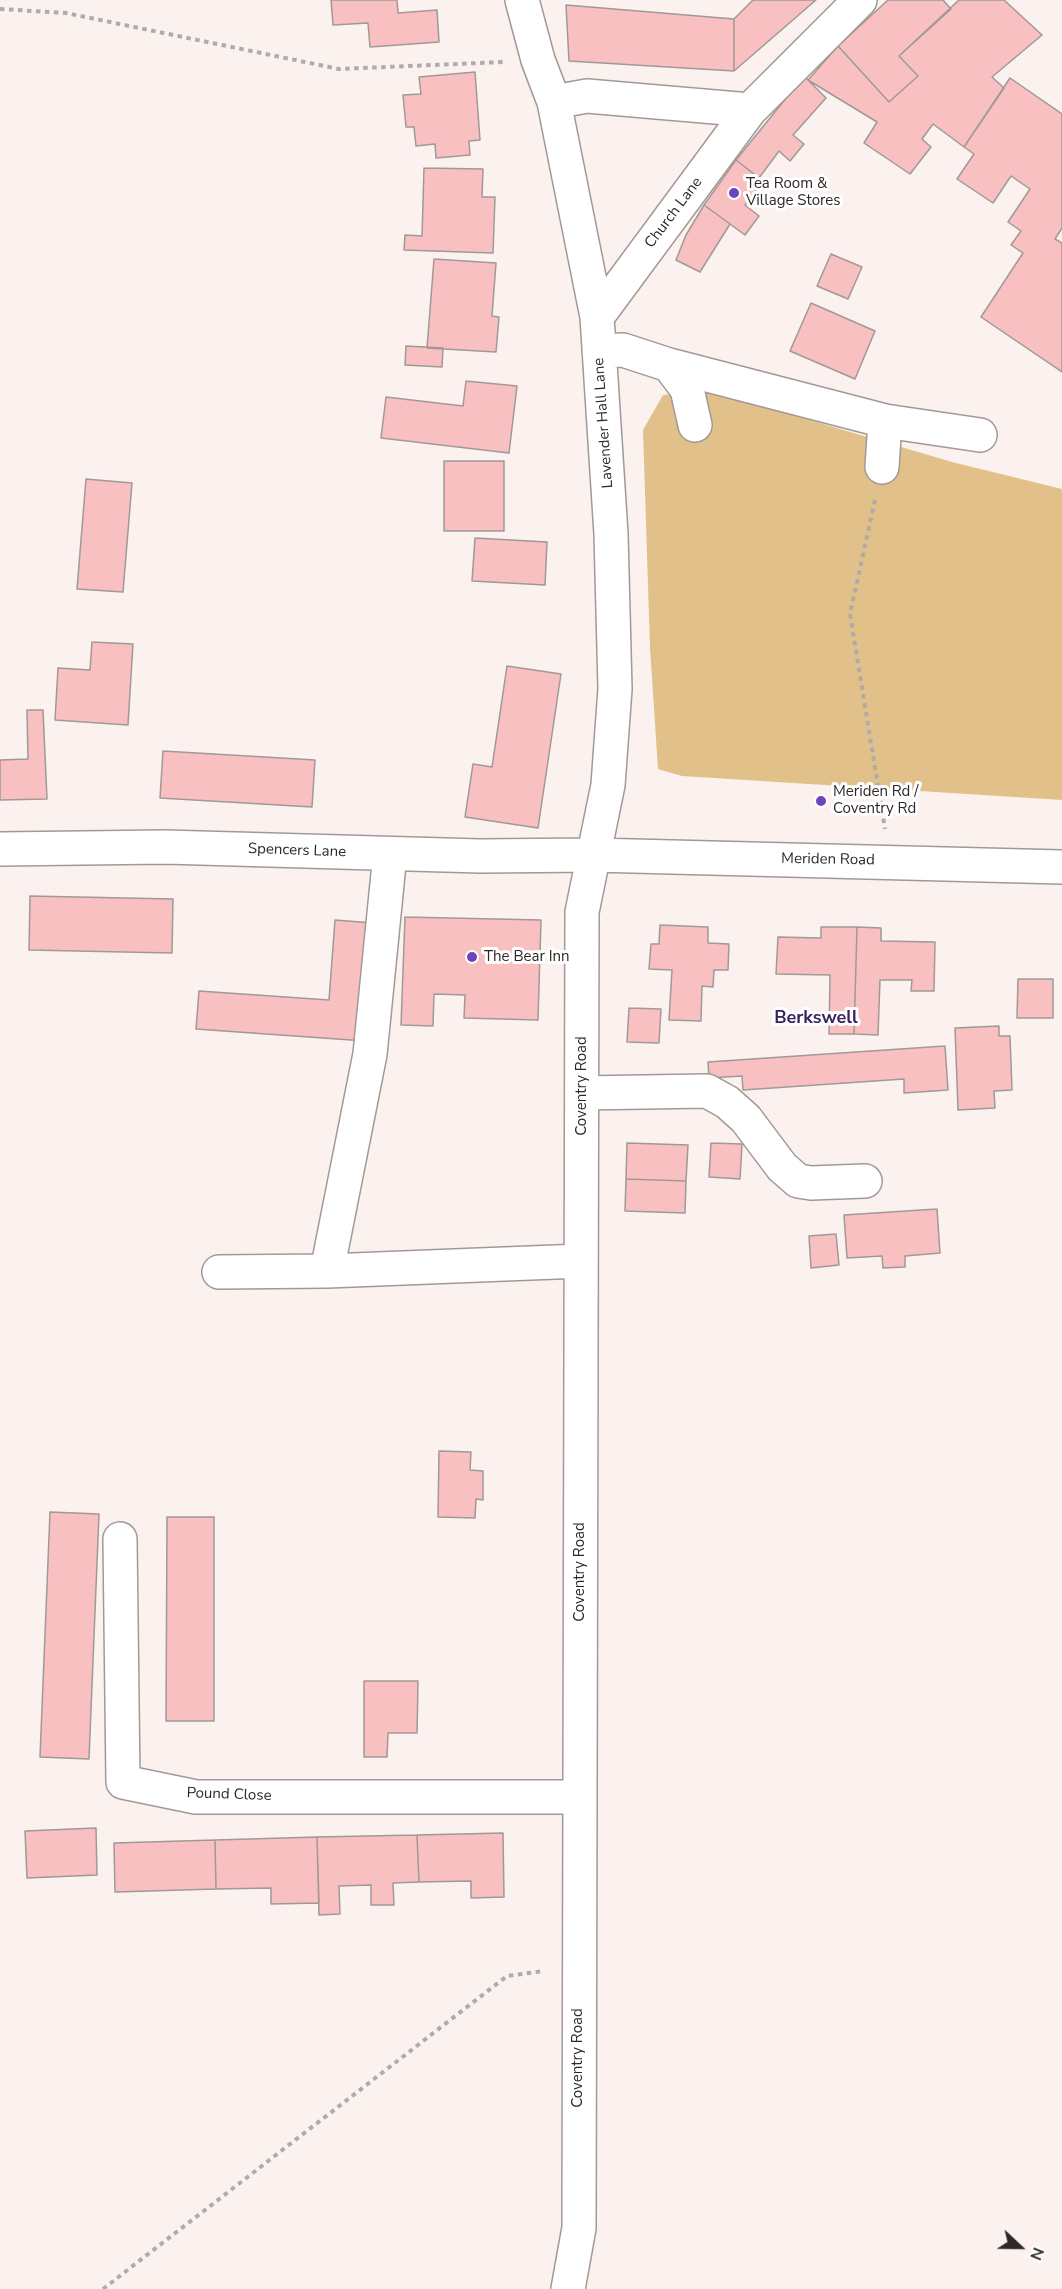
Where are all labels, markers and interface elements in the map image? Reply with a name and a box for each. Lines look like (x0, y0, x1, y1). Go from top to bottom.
street label: Church Lane (641, 174, 707, 252)
place label: Tea Room & Village Stores (746, 175, 840, 210)
marker: Tea Room & Village Stores (727, 186, 741, 200)
street label: Lavender Hall Lane (590, 357, 618, 489)
place label: Meriden Rd / Coventry Rd (833, 783, 918, 818)
marker: Meriden Rd / Coventry Rd (814, 794, 828, 808)
street label: Spencers Lane (248, 840, 346, 862)
street label: Meriden Road (781, 850, 875, 870)
place label: The Bear Inn (484, 948, 570, 966)
marker: The Bear Inn (465, 950, 479, 964)
district label: Berkswell (774, 1008, 858, 1030)
street label: Coventry Road (573, 1036, 591, 1136)
street label: Coventry Road (571, 1522, 589, 1622)
street label: Pound Close (186, 1785, 272, 1805)
street label: Coventry Road (569, 2008, 587, 2108)
north arrow (990, 2217, 1050, 2277)
text: N (1024, 2244, 1049, 2263)

